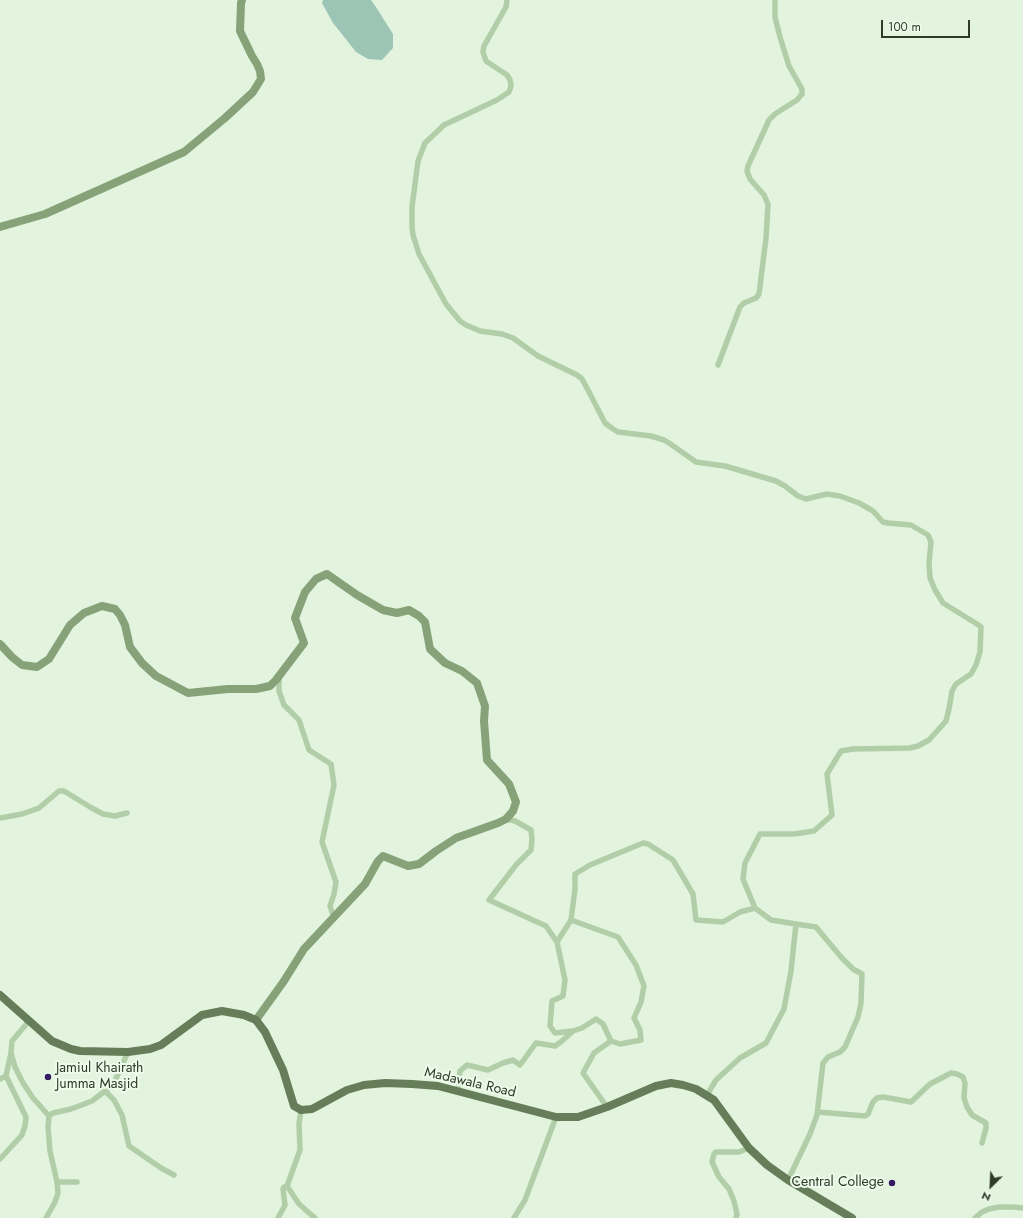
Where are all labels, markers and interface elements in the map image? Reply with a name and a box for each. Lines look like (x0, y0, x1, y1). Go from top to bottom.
scale bar (883, 12, 972, 38)
text: 100 m (888, 18, 921, 36)
place label: Jamiul Khairath Jumma Masjid (56, 1061, 143, 1094)
street label: Madawala Road (423, 1064, 517, 1102)
marker: Jamiul Khairath Jumma Masjid (43, 1072, 53, 1082)
north arrow (971, 1166, 1011, 1206)
place label: Central College (791, 1175, 884, 1191)
marker: Central College (887, 1178, 897, 1188)
text: N (979, 1188, 993, 1206)

